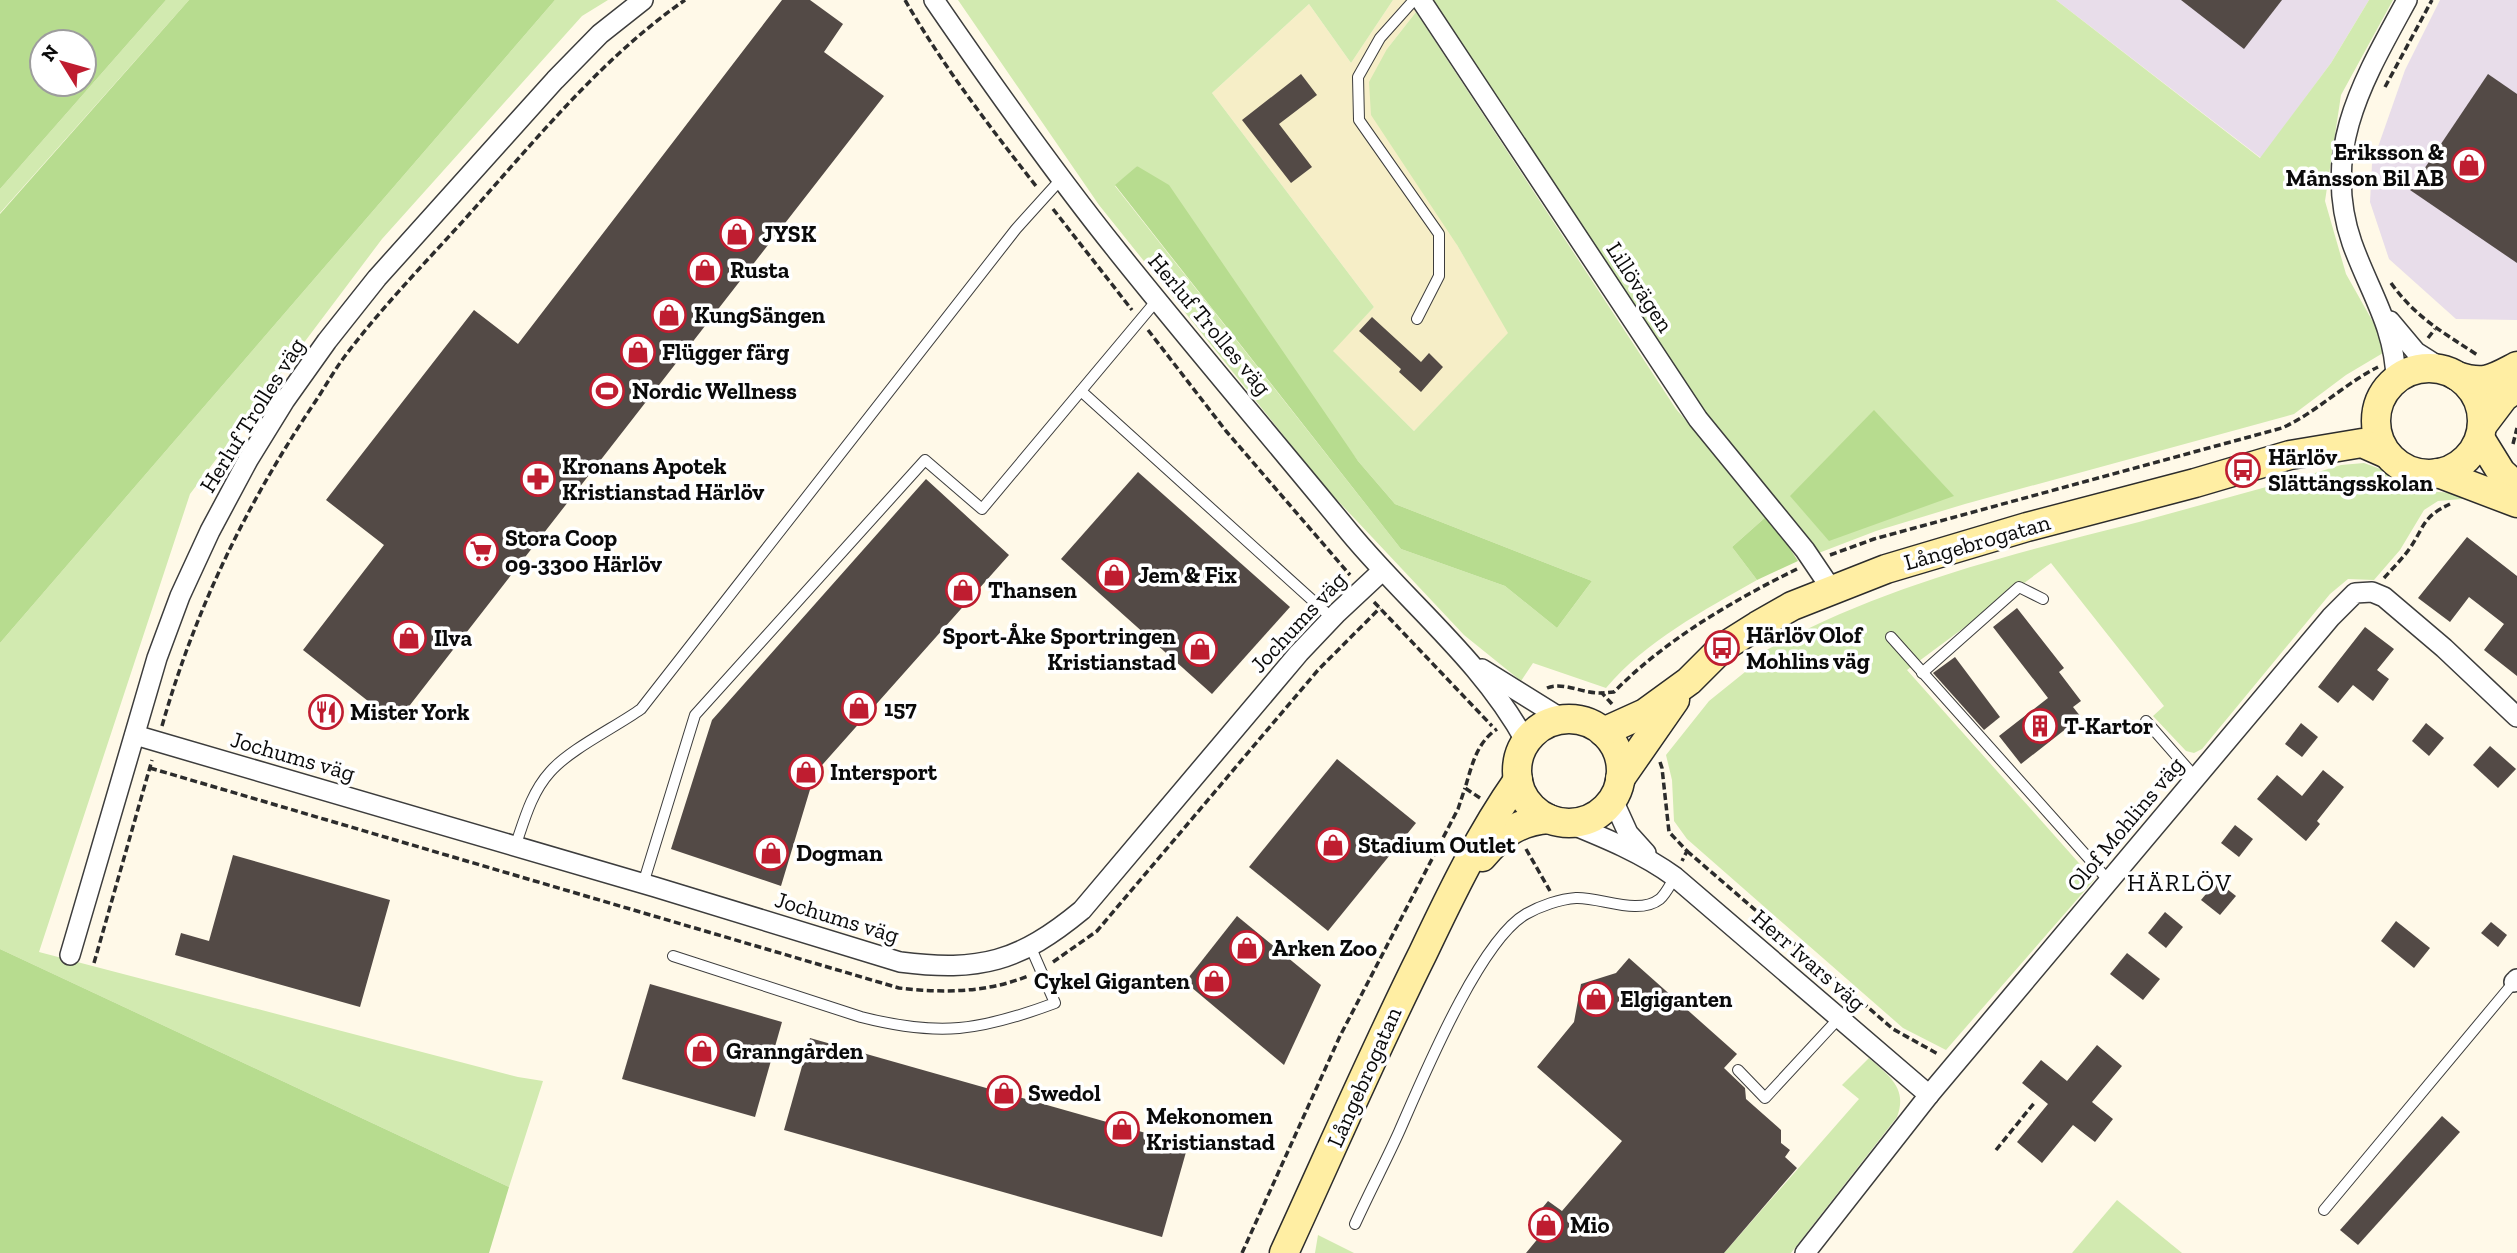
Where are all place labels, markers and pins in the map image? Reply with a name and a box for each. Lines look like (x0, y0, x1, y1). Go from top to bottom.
place label: Eriksson & Månsson Bil AB (2286, 138, 2444, 192)
shop icon: Eriksson & Månsson Bil AB (2450, 146, 2488, 184)
shop icon: JYSK (718, 215, 756, 253)
place label: JYSK (762, 220, 817, 248)
shop icon: Rusta (686, 251, 724, 289)
place label: Rusta (730, 256, 790, 284)
shop icon: KungSängen (650, 296, 688, 334)
place label: KungSängen (694, 301, 826, 329)
shop icon: Flügger färg (619, 333, 657, 371)
place label: Flügger färg (662, 338, 789, 366)
sports icon: Nordic Wellness (588, 372, 626, 410)
place label: Nordic Wellness (632, 377, 797, 405)
place label: Härlöv Slättängsskolan (2268, 443, 2434, 497)
bus stop icon: Härlöv Slättängsskolan (2224, 451, 2262, 489)
place label: Kronans Apotek Kristianstad Härlöv (562, 452, 764, 506)
pharmacy icon: Kronans Apotek Kristianstad Härlöv (519, 460, 557, 498)
place label: Stora Coop 09-3300 Härlöv (505, 524, 662, 578)
supermarket icon: Stora Coop 09-3300 Härlöv (462, 532, 500, 570)
shop icon: Jem & Fix (1095, 556, 1133, 594)
place label: Jem & Fix (1138, 561, 1237, 589)
shop icon: Thansen (944, 571, 982, 609)
place label: Thansen (988, 576, 1077, 604)
shop icon: Ilva (390, 619, 428, 657)
place label: Härlöv Olof Mohlins väg (1746, 621, 1870, 675)
place label: Sport-Åke Sportringen Kristianstad (943, 622, 1176, 676)
place label: Ilva (434, 624, 472, 652)
bus stop icon: Härlöv Olof Mohlins väg (1703, 629, 1741, 667)
shop icon: Sport-Åke Sportringen Kristianstad (1181, 630, 1219, 668)
shop icon: 157 (840, 689, 878, 727)
restaurant icon: Mister York (307, 693, 345, 731)
place label: 157 (884, 694, 917, 722)
place label: Mister York (350, 698, 470, 726)
building icon: T-Kartor (2021, 707, 2059, 745)
place label: T-Kartor (2064, 712, 2153, 740)
shop icon: Intersport (787, 753, 825, 791)
place label: Intersport (830, 758, 938, 786)
shop icon: Stadium Outlet (1314, 826, 1352, 864)
place label: Stadium Outlet (1358, 831, 1516, 859)
shop icon: Dogman (752, 834, 790, 872)
place label: Dogman (796, 839, 883, 867)
shop icon: Arken Zoo (1228, 929, 1266, 967)
place label: Arken Zoo (1272, 934, 1377, 962)
shop icon: Cykel Giganten (1195, 962, 1233, 1000)
place label: Cykel Giganten (1034, 967, 1190, 995)
shop icon: Elgiganten (1577, 980, 1615, 1018)
place label: Elgiganten (1620, 985, 1733, 1013)
shop icon: Granngården (683, 1032, 721, 1070)
place label: Granngården (726, 1037, 864, 1065)
shop icon: Swedol (985, 1074, 1023, 1112)
place label: Swedol (1028, 1079, 1101, 1107)
place label: Mekonomen Kristianstad (1146, 1102, 1275, 1156)
shop icon: Mekonomen Kristianstad (1103, 1110, 1141, 1148)
shop icon: Mio (1527, 1206, 1565, 1244)
place label: Mio (1570, 1211, 1609, 1239)

